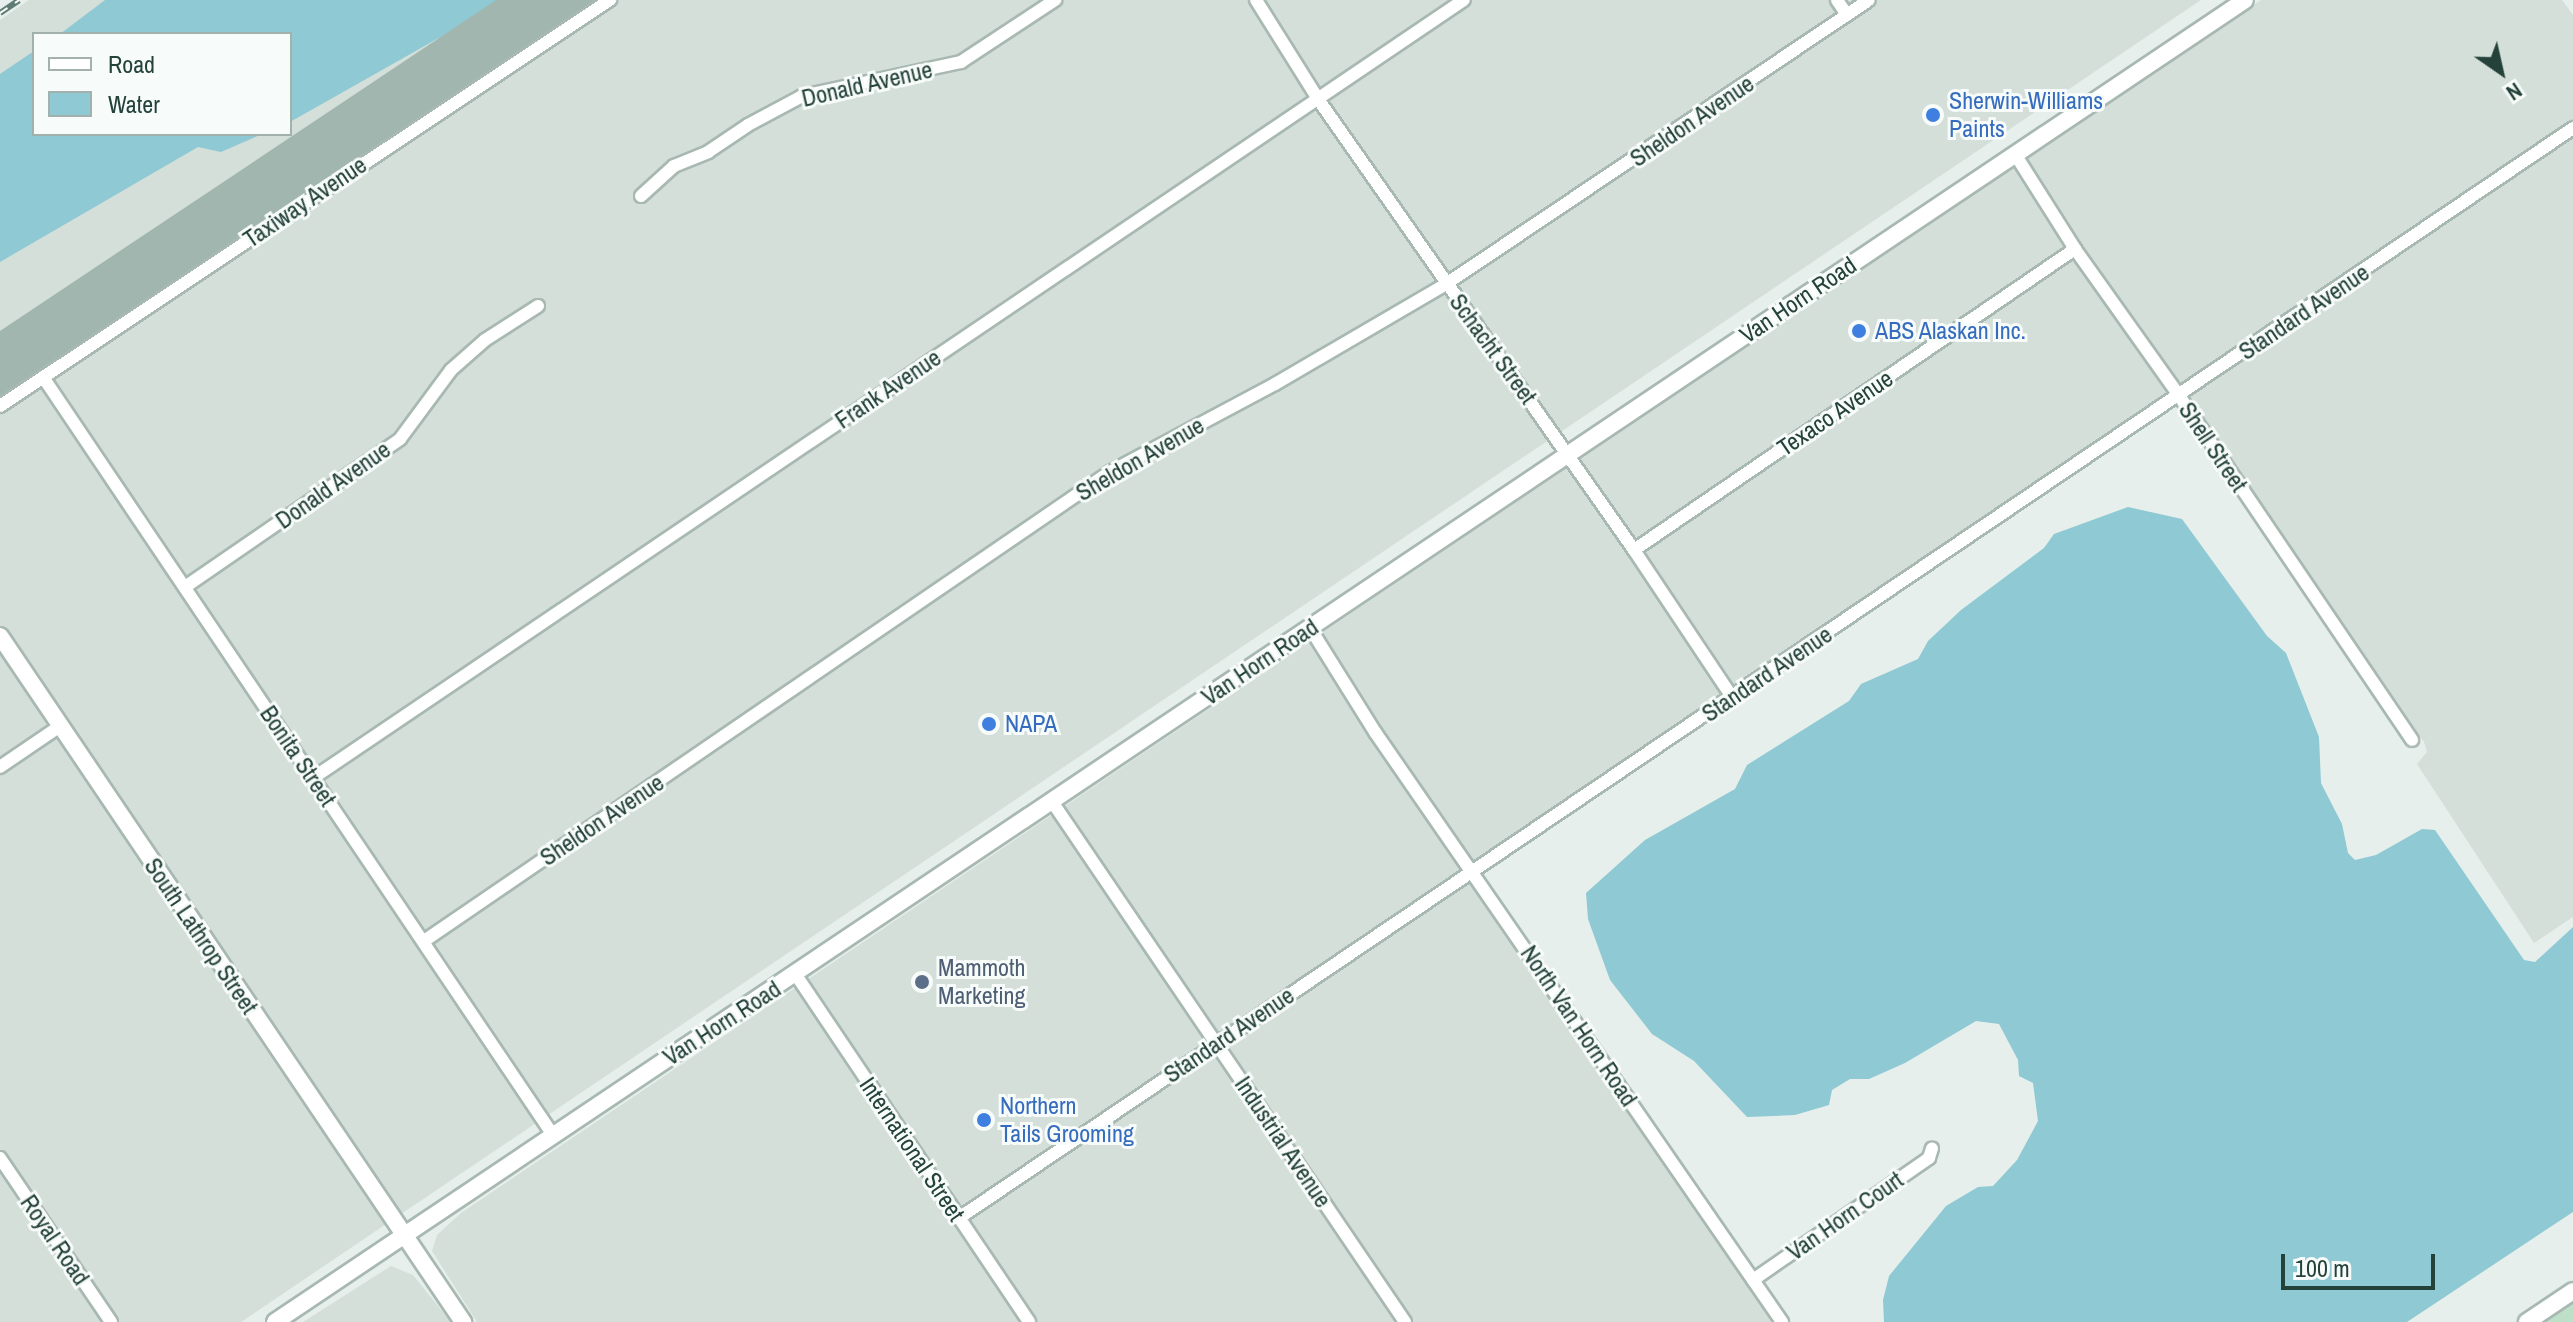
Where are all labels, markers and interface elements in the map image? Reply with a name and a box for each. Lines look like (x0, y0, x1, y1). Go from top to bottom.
legend (32, 32, 292, 136)
north arrow (2461, 32, 2541, 112)
text: Road (108, 48, 155, 80)
street label: Donald Avenue (798, 55, 936, 113)
street label: Sheldon Avenue (1624, 69, 1760, 173)
text: N (2501, 76, 2528, 108)
place label: Sherwin-Williams Paints (1949, 87, 2103, 143)
text: Water (108, 88, 160, 120)
marker: Sherwin-Williams Paints (1924, 106, 1942, 124)
street label: Taxiway Avenue (238, 150, 372, 254)
street label: Van Horn Road (1734, 251, 1862, 349)
street label: Standard Avenue (2233, 258, 2375, 366)
street label: Schacht Street (1443, 288, 1543, 410)
place label: ABS Alaskan Inc. (1875, 317, 2027, 345)
marker: ABS Alaskan Inc. (1850, 322, 1868, 340)
street label: Frank Avenue (829, 343, 947, 435)
street label: Texaco Avenue (1771, 364, 1899, 462)
street label: Shell Street (2173, 397, 2253, 497)
street label: Sheldon Avenue (1070, 411, 1210, 507)
street label: Donald Avenue (270, 435, 396, 535)
street label: Van Horn Road (1196, 613, 1324, 711)
street label: Standard Avenue (1696, 620, 1838, 728)
street label: Bonita Street (254, 700, 342, 812)
place label: NAPA (1005, 710, 1057, 738)
marker: NAPA (980, 715, 998, 733)
street label: Sheldon Avenue (534, 768, 670, 872)
street label: South Lathrop Street (138, 853, 264, 1019)
street label: North Van Horn Road (1515, 940, 1643, 1112)
place label: Mammoth Marketing (938, 954, 1026, 1010)
marker: Mammoth Marketing (913, 973, 931, 991)
street label: Van Horn Road (658, 974, 786, 1072)
street label: Standard Avenue (1158, 981, 1300, 1089)
street label: Industrial Avenue (1228, 1071, 1338, 1213)
street label: International Street (853, 1072, 971, 1226)
place label: Northern Tails Grooming (1000, 1092, 1134, 1148)
marker: Northern Tails Grooming (975, 1111, 993, 1129)
street label: Van Horn Court (1781, 1165, 1909, 1267)
street label: Royal Road (14, 1189, 96, 1291)
scale bar (2285, 1238, 2439, 1288)
text: 100 m (2295, 1252, 2350, 1284)

